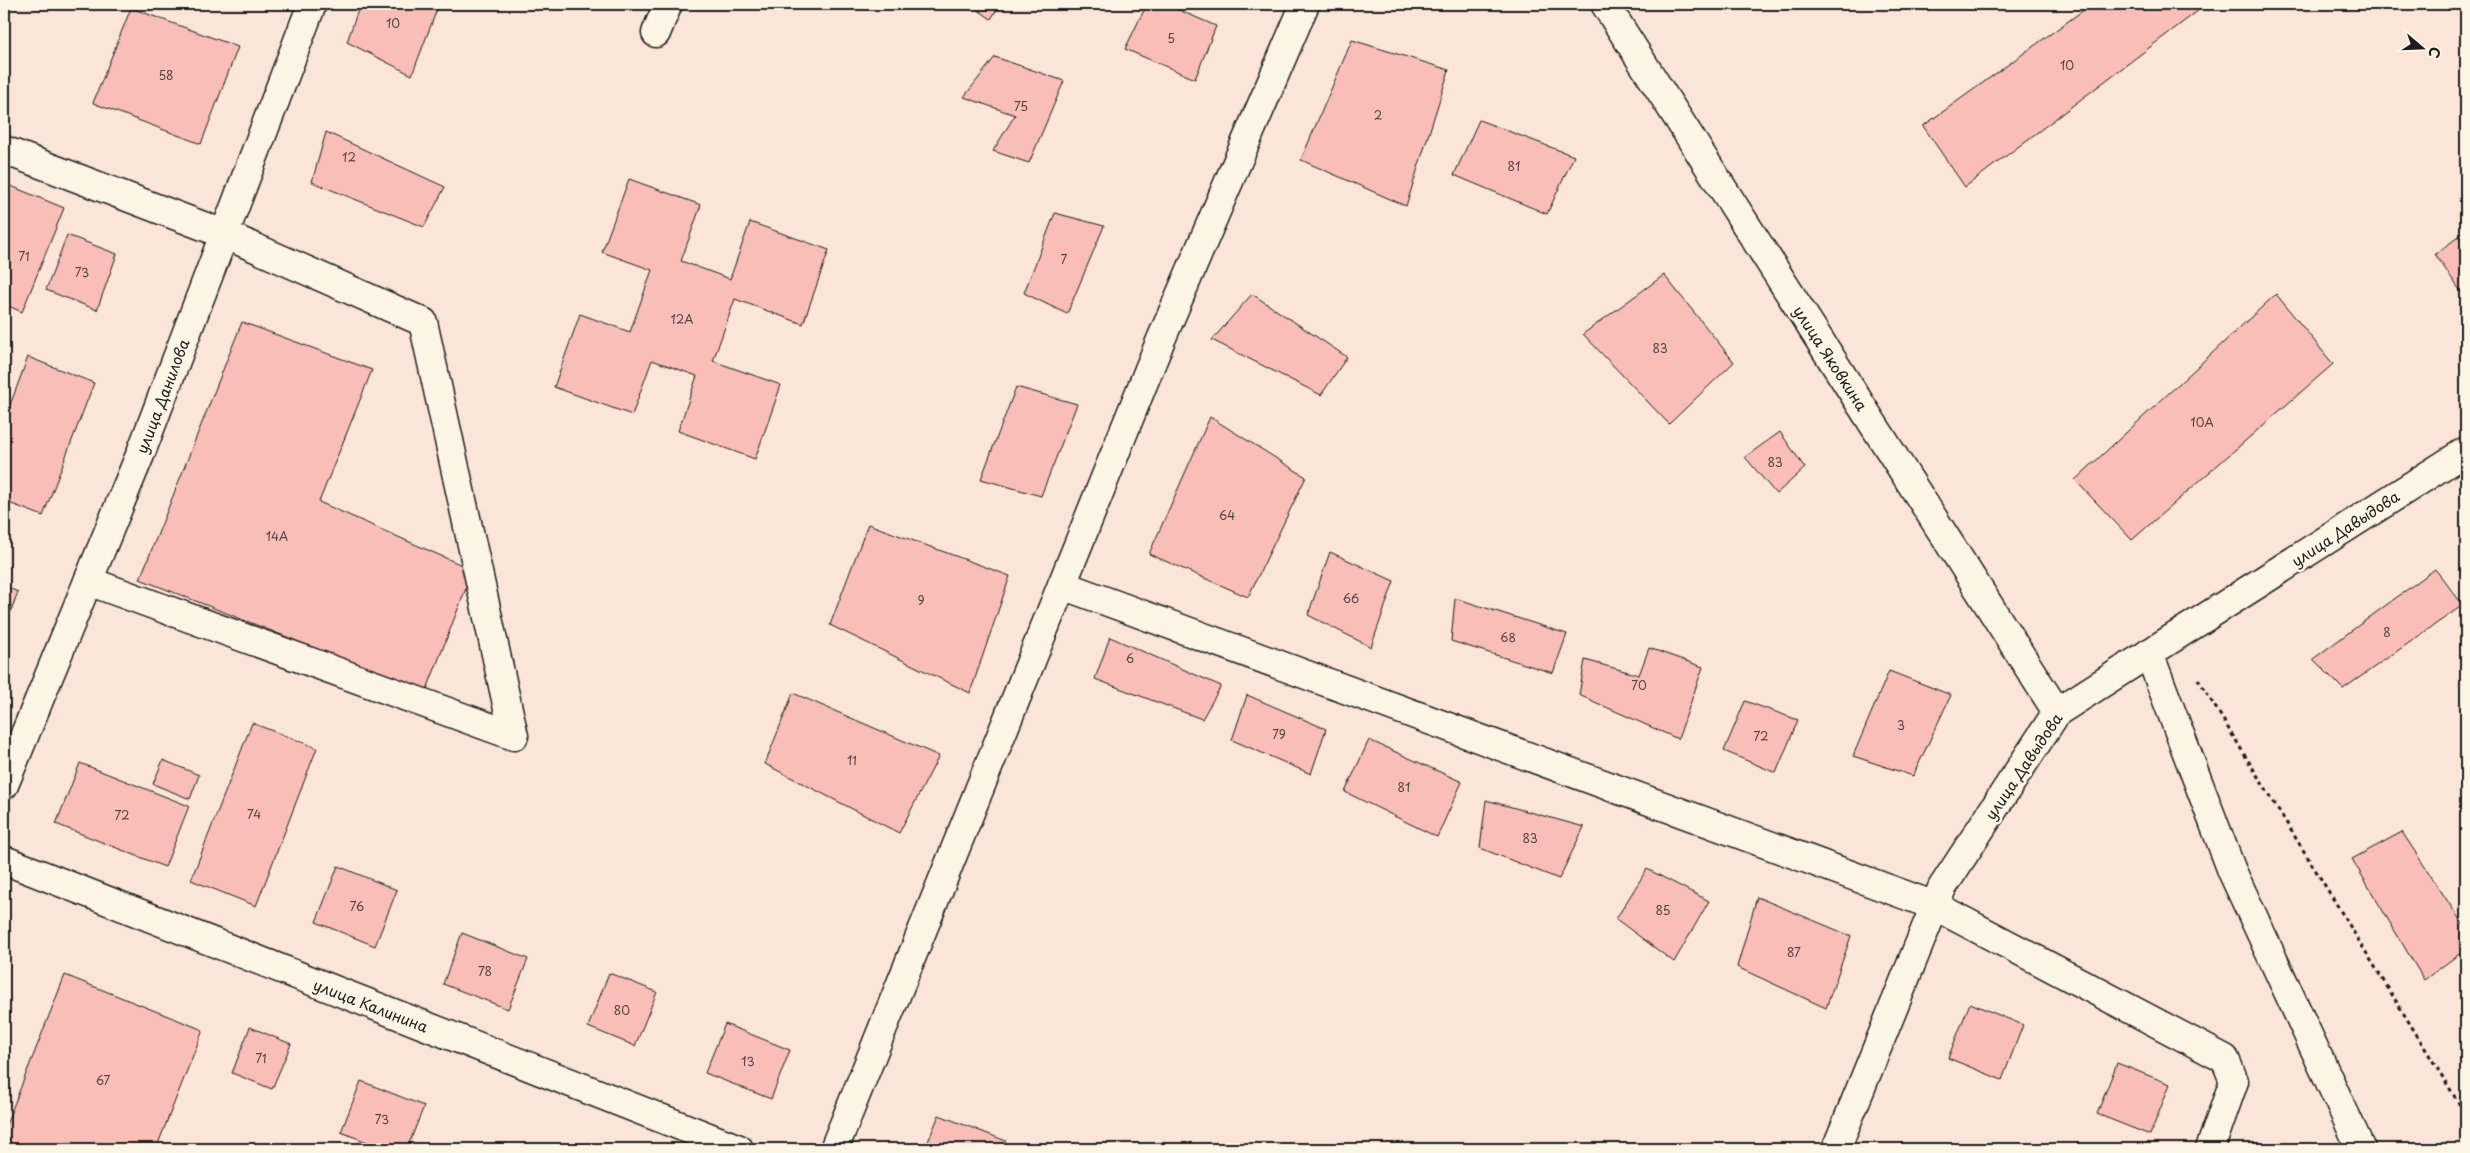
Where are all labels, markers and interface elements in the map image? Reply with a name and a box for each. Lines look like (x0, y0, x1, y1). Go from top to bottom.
house number: 10 (386, 14, 400, 32)
north arrow (2398, 22, 2448, 72)
house number: 5 (1167, 29, 1175, 47)
text: С (2423, 44, 2446, 61)
house number: 10 (2060, 56, 2074, 74)
house number: 58 (158, 66, 174, 84)
house number: 75 (1014, 97, 1028, 115)
house number: 2 (1374, 106, 1382, 124)
house number: 12 (342, 148, 356, 166)
house number: 81 (1508, 157, 1520, 175)
house number: 71 (18, 247, 30, 265)
house number: 7 (1061, 250, 1068, 268)
house number: 73 (75, 263, 89, 281)
street label: улица Яковкина (1788, 301, 1874, 416)
house number: 12А (670, 310, 694, 328)
street label: улица Данилова (130, 335, 195, 457)
house number: 83 (1652, 339, 1668, 357)
house number: 10А (2190, 413, 2214, 431)
house number: 83 (1767, 453, 1783, 471)
street label: улица Давыдова (2286, 484, 2404, 572)
house number: 64 (1219, 506, 1235, 524)
house number: 14А (266, 527, 288, 545)
house number: 66 (1343, 589, 1359, 607)
house number: 9 (917, 591, 925, 609)
house number: 8 (2383, 623, 2391, 641)
house number: 68 (1500, 628, 1516, 646)
house number: 6 (1126, 649, 1134, 667)
house number: 70 (1631, 676, 1647, 694)
street label: улица Давыдова (1979, 707, 2068, 824)
house number: 3 (1897, 716, 1905, 734)
house number: 79 (1272, 725, 1286, 743)
house number: 72 (1753, 727, 1769, 745)
house number: 11 (847, 751, 857, 769)
house number: 81 (1398, 778, 1410, 796)
house number: 74 (247, 805, 261, 823)
house number: 72 (114, 806, 130, 824)
house number: 83 (1522, 829, 1538, 847)
house number: 76 (350, 897, 364, 915)
house number: 85 (1656, 901, 1670, 919)
house number: 87 (1787, 943, 1801, 961)
house number: 78 (478, 962, 492, 980)
street label: улица Калинина (310, 973, 432, 1038)
house number: 80 (614, 1001, 630, 1019)
house number: 71 (255, 1049, 267, 1067)
house number: 13 (741, 1052, 755, 1070)
house number: 67 (96, 1071, 111, 1089)
house number: 73 (375, 1110, 389, 1128)

